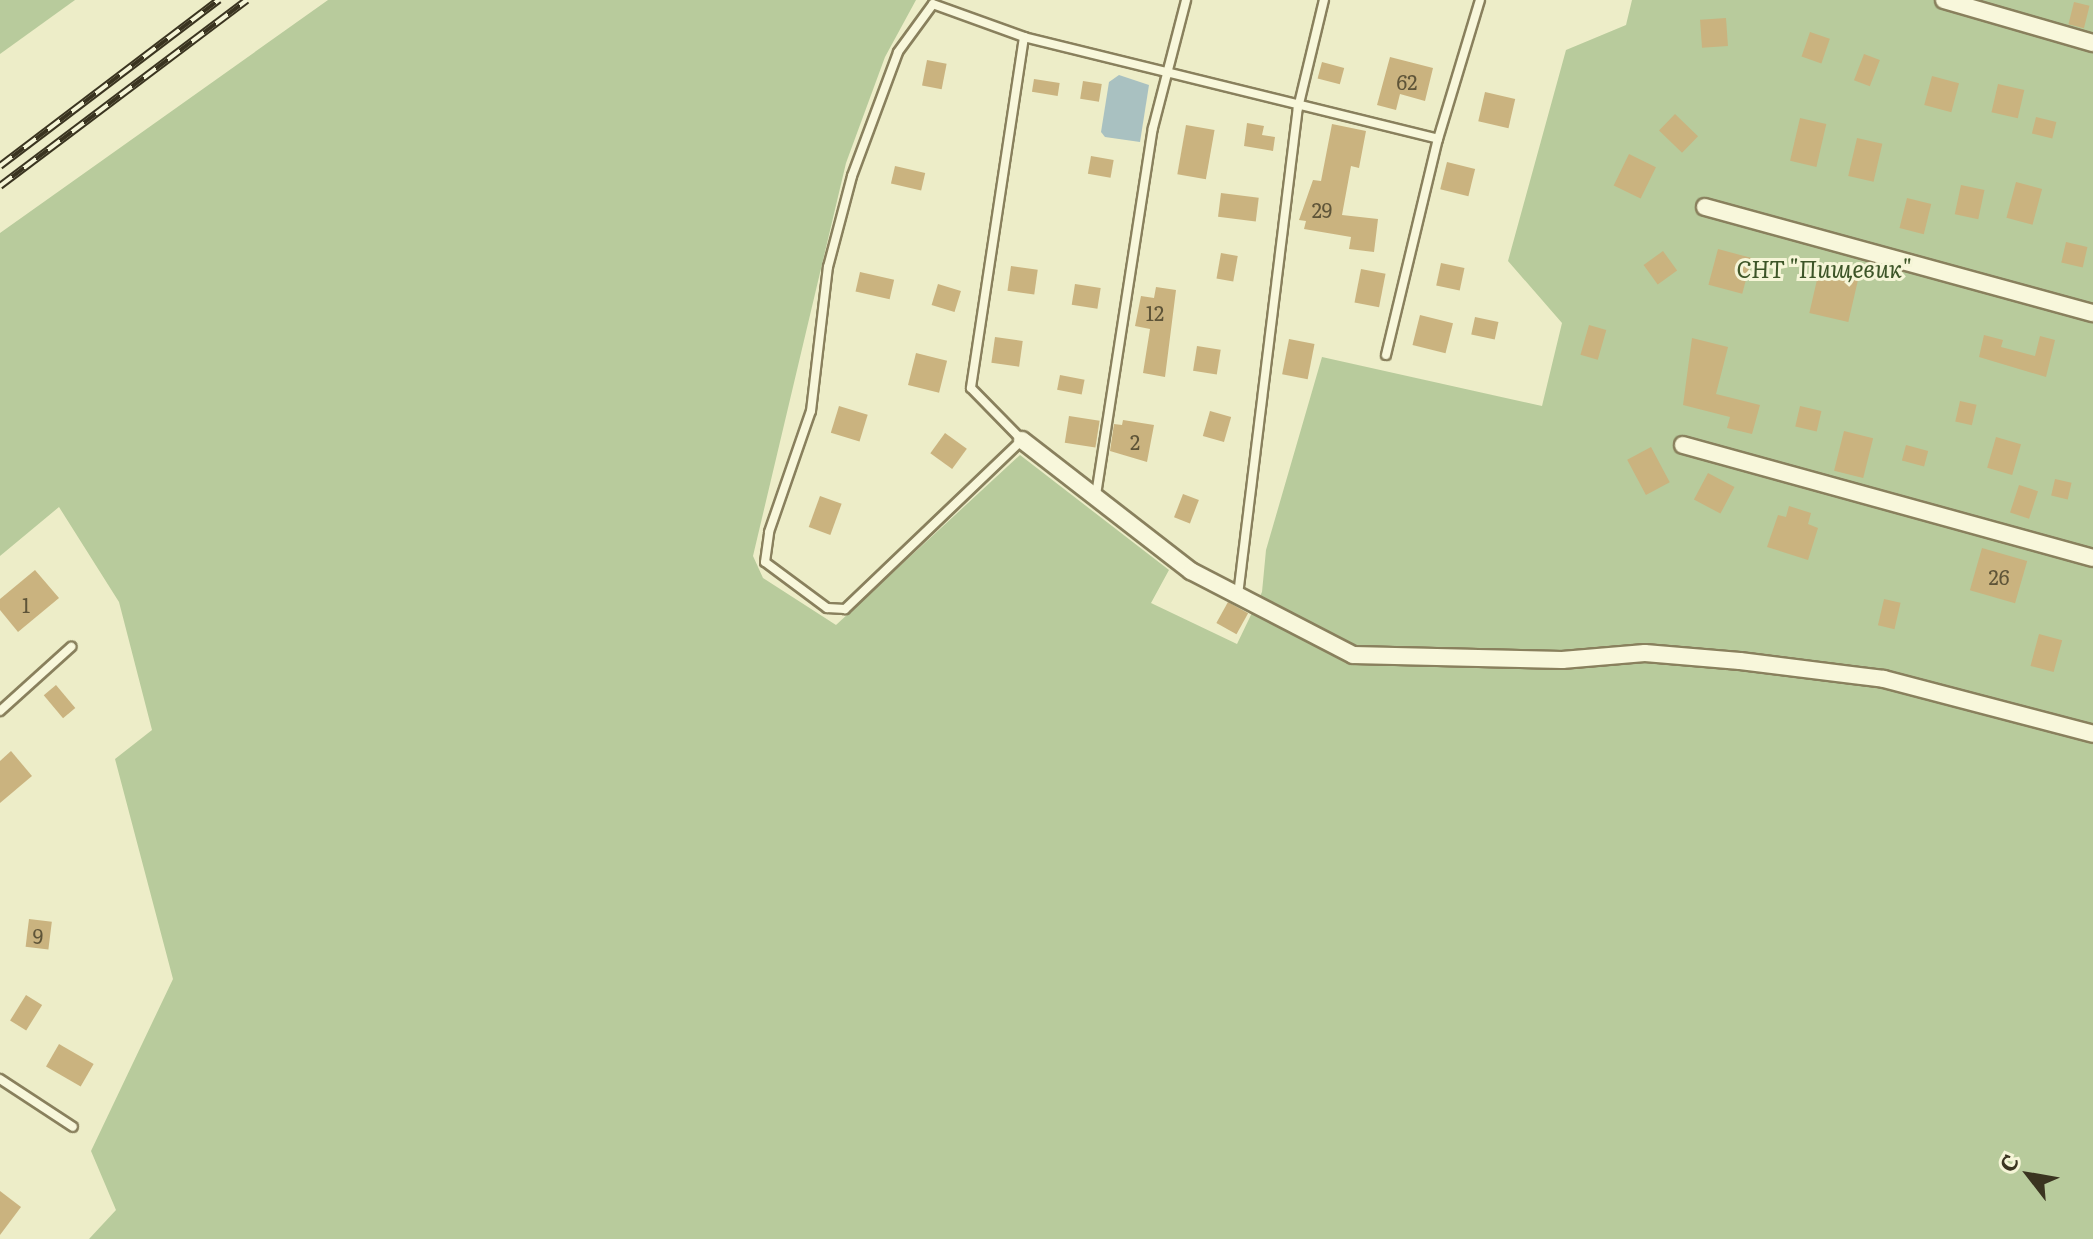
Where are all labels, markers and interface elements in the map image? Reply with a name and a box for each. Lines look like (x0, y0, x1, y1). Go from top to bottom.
house number: 62 (1397, 69, 1417, 93)
house number: 29 (1312, 197, 1332, 221)
park label: СНТ "Пищевик" (1736, 254, 1912, 282)
house number: 12 (1146, 300, 1164, 324)
house number: 2 (1130, 429, 1140, 453)
house number: 26 (1989, 564, 2009, 588)
house number: 1 (22, 592, 30, 616)
house number: 9 (33, 923, 43, 947)
north arrow (1989, 1135, 2069, 1215)
text: С (1990, 1147, 2026, 1178)

